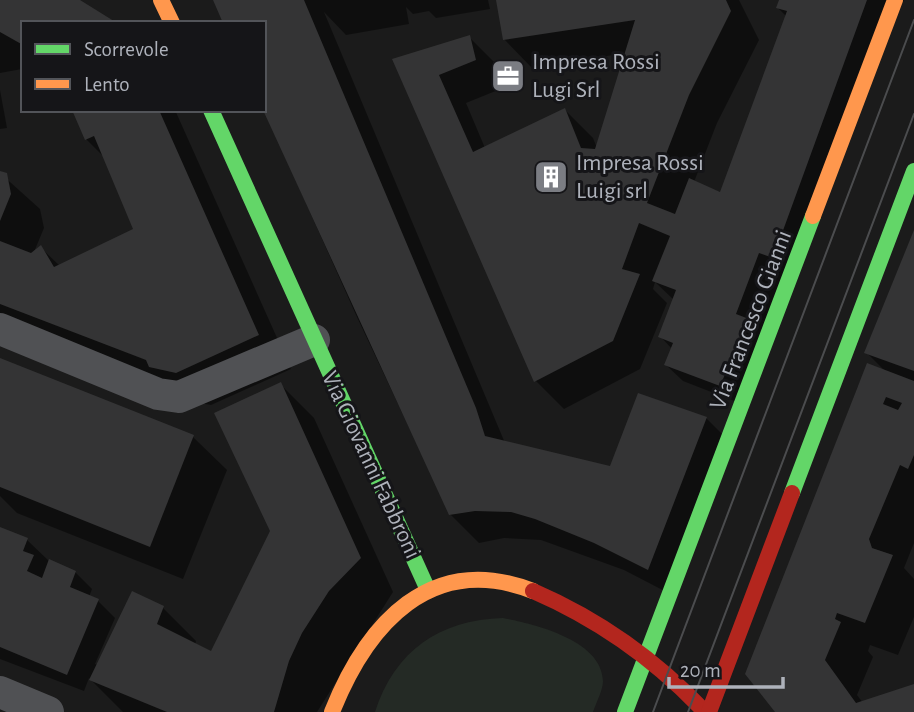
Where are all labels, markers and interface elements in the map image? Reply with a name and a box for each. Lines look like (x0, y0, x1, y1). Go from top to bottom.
legend (21, 21, 266, 112)
text: Scorrevole (84, 39, 169, 60)
place label: Impresa Rossi Lugi Srl (532, 50, 660, 102)
office icon: Impresa Rossi Lugi Srl (489, 57, 527, 95)
text: Lento (84, 74, 130, 95)
place label: Impresa Rossi Luigi srl (576, 151, 704, 203)
building icon: Impresa Rossi Luigi srl (532, 158, 570, 196)
street label: Via Francesco Gianni (706, 227, 796, 413)
street label: Via Giovanni Fabbroni (317, 368, 425, 562)
scale bar (669, 646, 783, 690)
text: 20 m (680, 660, 721, 681)

